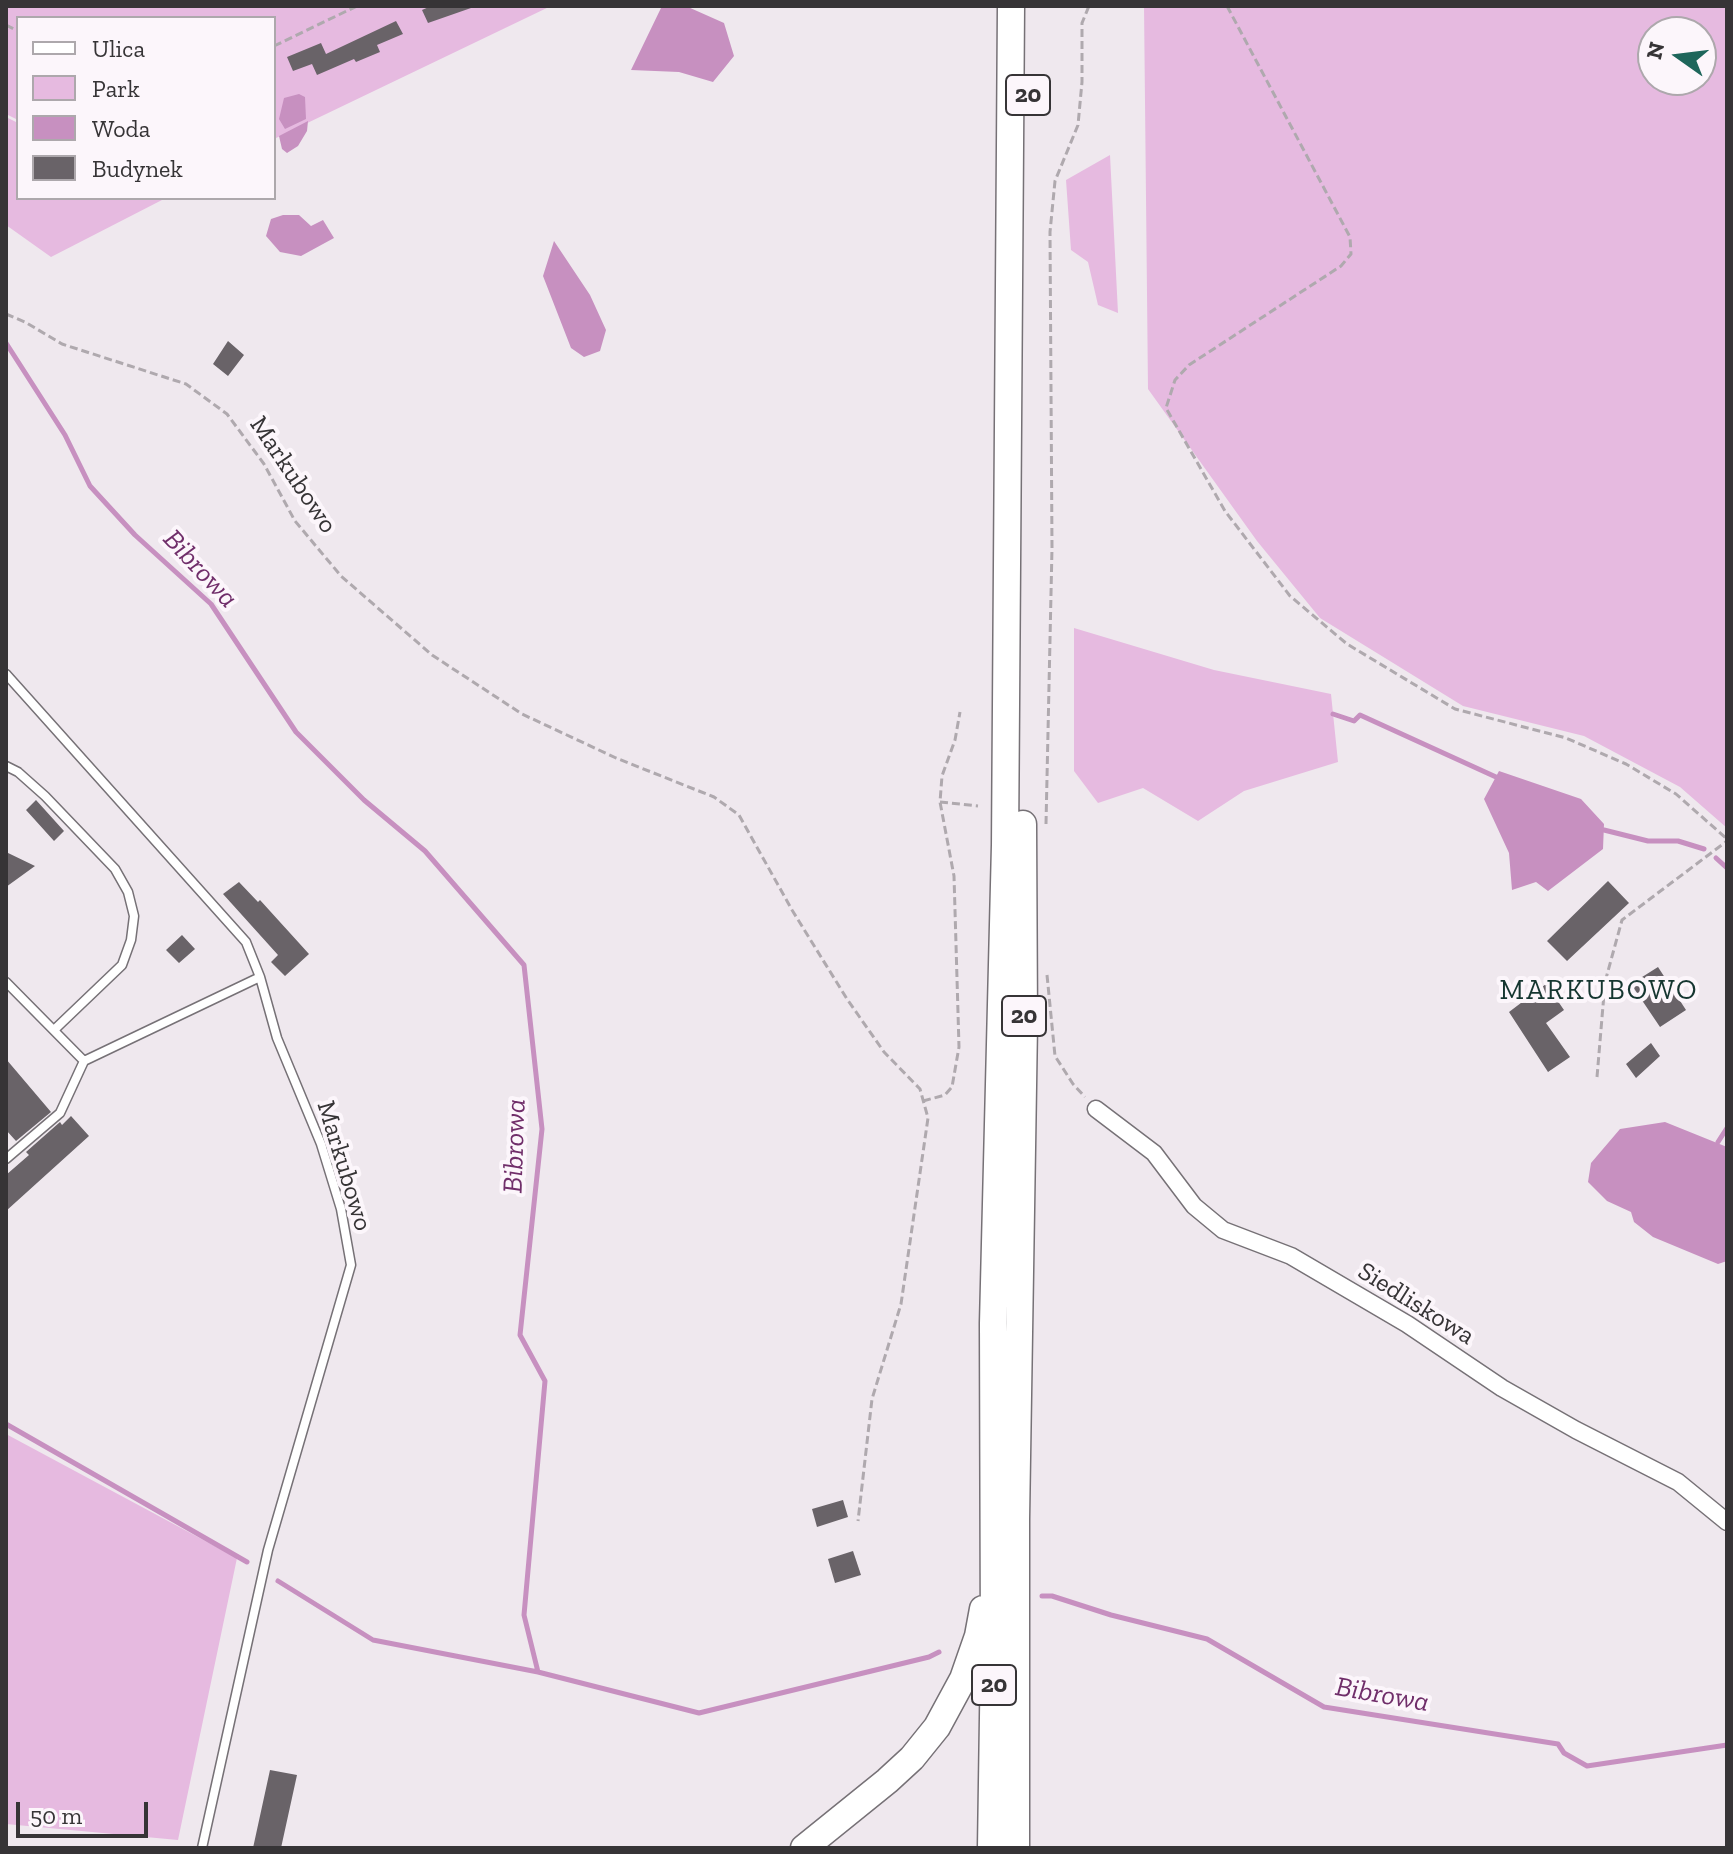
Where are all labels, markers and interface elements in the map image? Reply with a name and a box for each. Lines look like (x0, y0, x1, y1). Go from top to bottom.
legend (16, 16, 276, 200)
north arrow (1637, 16, 1717, 96)
text: Ulica (92, 34, 145, 63)
text: N (1640, 39, 1670, 62)
text: Park (92, 74, 140, 103)
road number: 20 (1006, 75, 1050, 115)
text: Woda (92, 114, 150, 143)
text: Budynek (92, 154, 183, 183)
street label: Markubowo (243, 411, 343, 539)
water label: Bibrowa (156, 523, 244, 615)
district label: MARKUBOWO (1500, 974, 1698, 1008)
road number: 20 (1002, 996, 1046, 1036)
street label: Markubowo (309, 1097, 379, 1235)
water label: Bibrowa (497, 1098, 533, 1194)
street label: Siedliskowa (1352, 1256, 1480, 1352)
road number: 20 (972, 1665, 1016, 1705)
water label: Bibrowa (1333, 1670, 1431, 1720)
scale bar (20, 1786, 152, 1836)
text: 50 m (30, 1801, 82, 1830)

